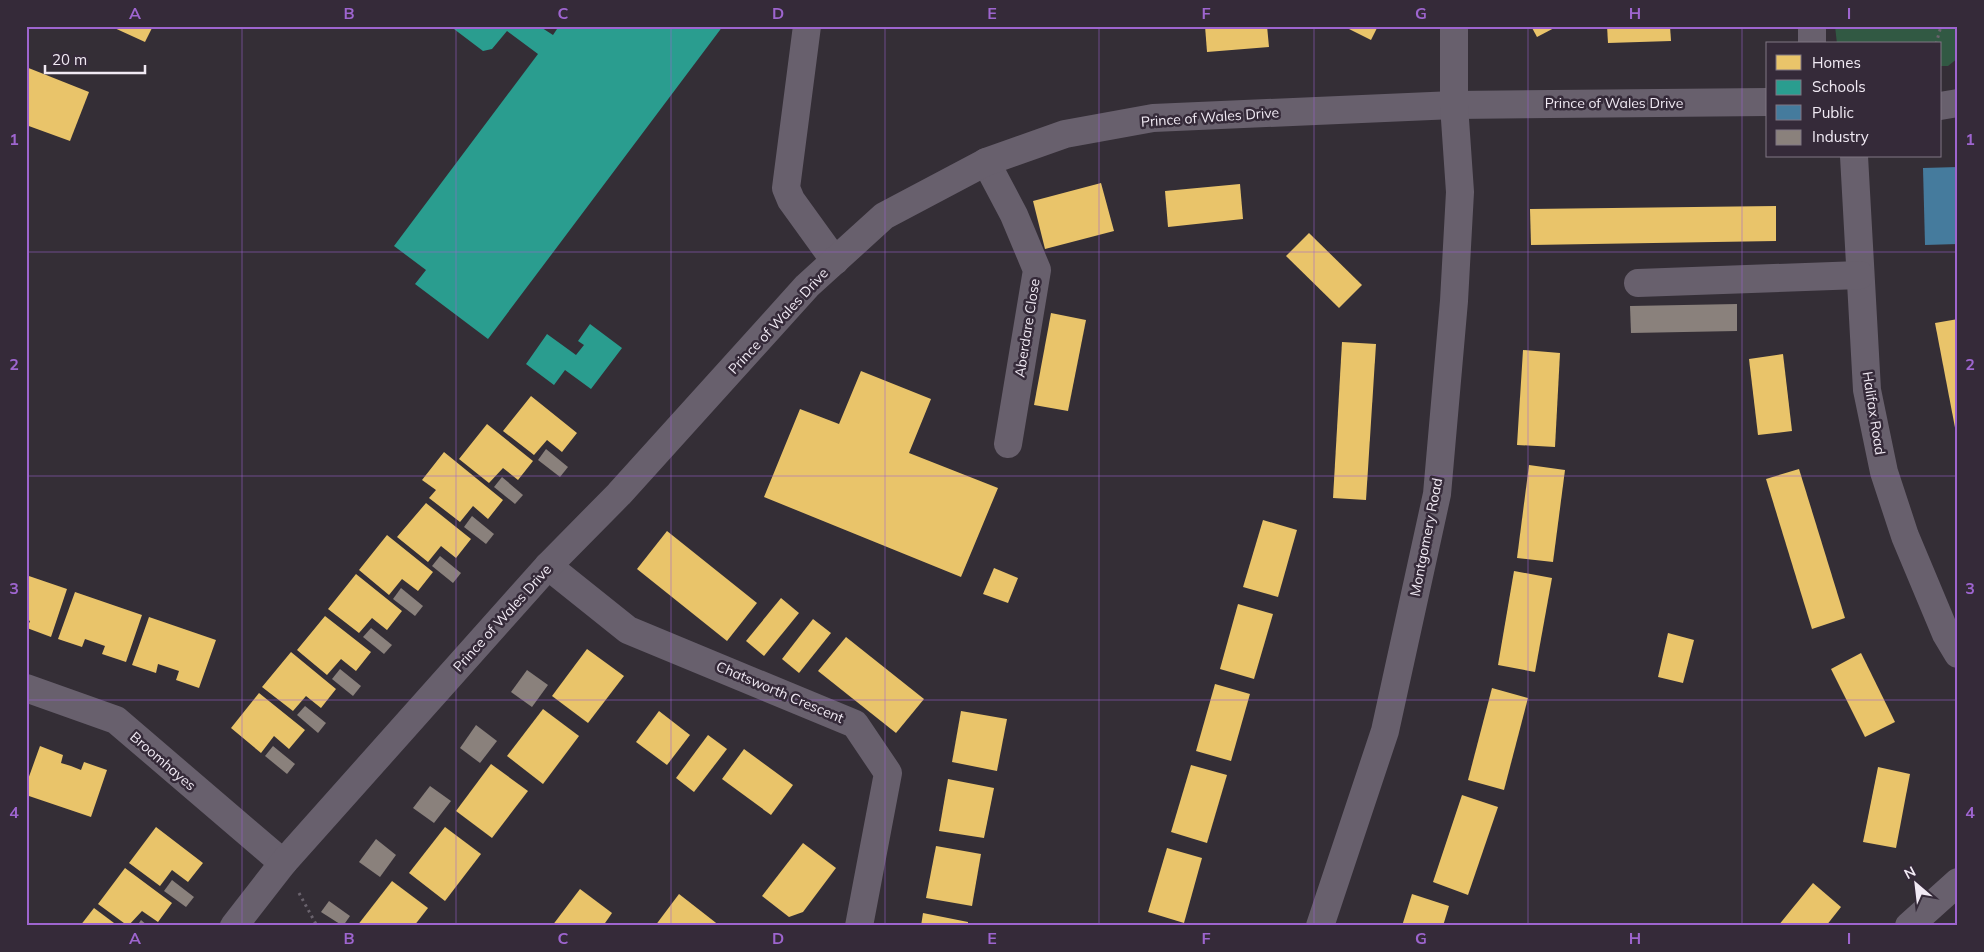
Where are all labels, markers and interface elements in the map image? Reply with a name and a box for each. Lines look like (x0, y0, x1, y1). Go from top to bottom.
text: A (129, 3, 141, 23)
text: B (343, 3, 355, 23)
text: C (558, 3, 569, 23)
text: D (772, 3, 784, 23)
text: E (987, 3, 997, 23)
text: F (1201, 3, 1211, 23)
text: G (1415, 3, 1427, 23)
text: H (1629, 3, 1641, 23)
text: I (1847, 3, 1851, 23)
scale bar (45, 42, 145, 74)
legend (1766, 42, 1942, 158)
text: 20 m (52, 50, 87, 69)
text: Homes (1812, 53, 1861, 72)
text: Schools (1812, 77, 1866, 96)
street label: Prince of Wales Drive (1545, 94, 1683, 112)
street label: Prince of Wales Drive (1140, 103, 1280, 131)
text: Public (1812, 103, 1854, 122)
text: Industry (1812, 127, 1869, 146)
text: 1 (9, 129, 19, 149)
text: 1 (1965, 129, 1975, 149)
street label: Prince of Wales Drive (724, 264, 832, 378)
street label: Aberdare Close (1010, 277, 1044, 379)
text: 2 (9, 354, 19, 374)
text: 2 (1965, 354, 1975, 374)
street label: Halifax Road (1859, 370, 1889, 456)
street label: Montgomery Road (1406, 476, 1446, 598)
street label: Prince of Wales Drive (449, 561, 555, 675)
text: 3 (9, 578, 19, 598)
text: 3 (1965, 578, 1975, 598)
street label: Chatsworth Crescent (714, 657, 847, 727)
street label: Broomhayes (126, 728, 200, 794)
text: 4 (9, 802, 19, 822)
text: 4 (1965, 802, 1975, 822)
north arrow (1892, 860, 1942, 910)
text: N (1901, 862, 1919, 883)
text: A (129, 928, 141, 948)
text: B (343, 928, 355, 948)
text: C (558, 928, 569, 948)
text: D (772, 928, 784, 948)
text: E (987, 928, 997, 948)
text: F (1201, 928, 1211, 948)
text: G (1415, 928, 1427, 948)
text: H (1629, 928, 1641, 948)
text: I (1847, 928, 1851, 948)

